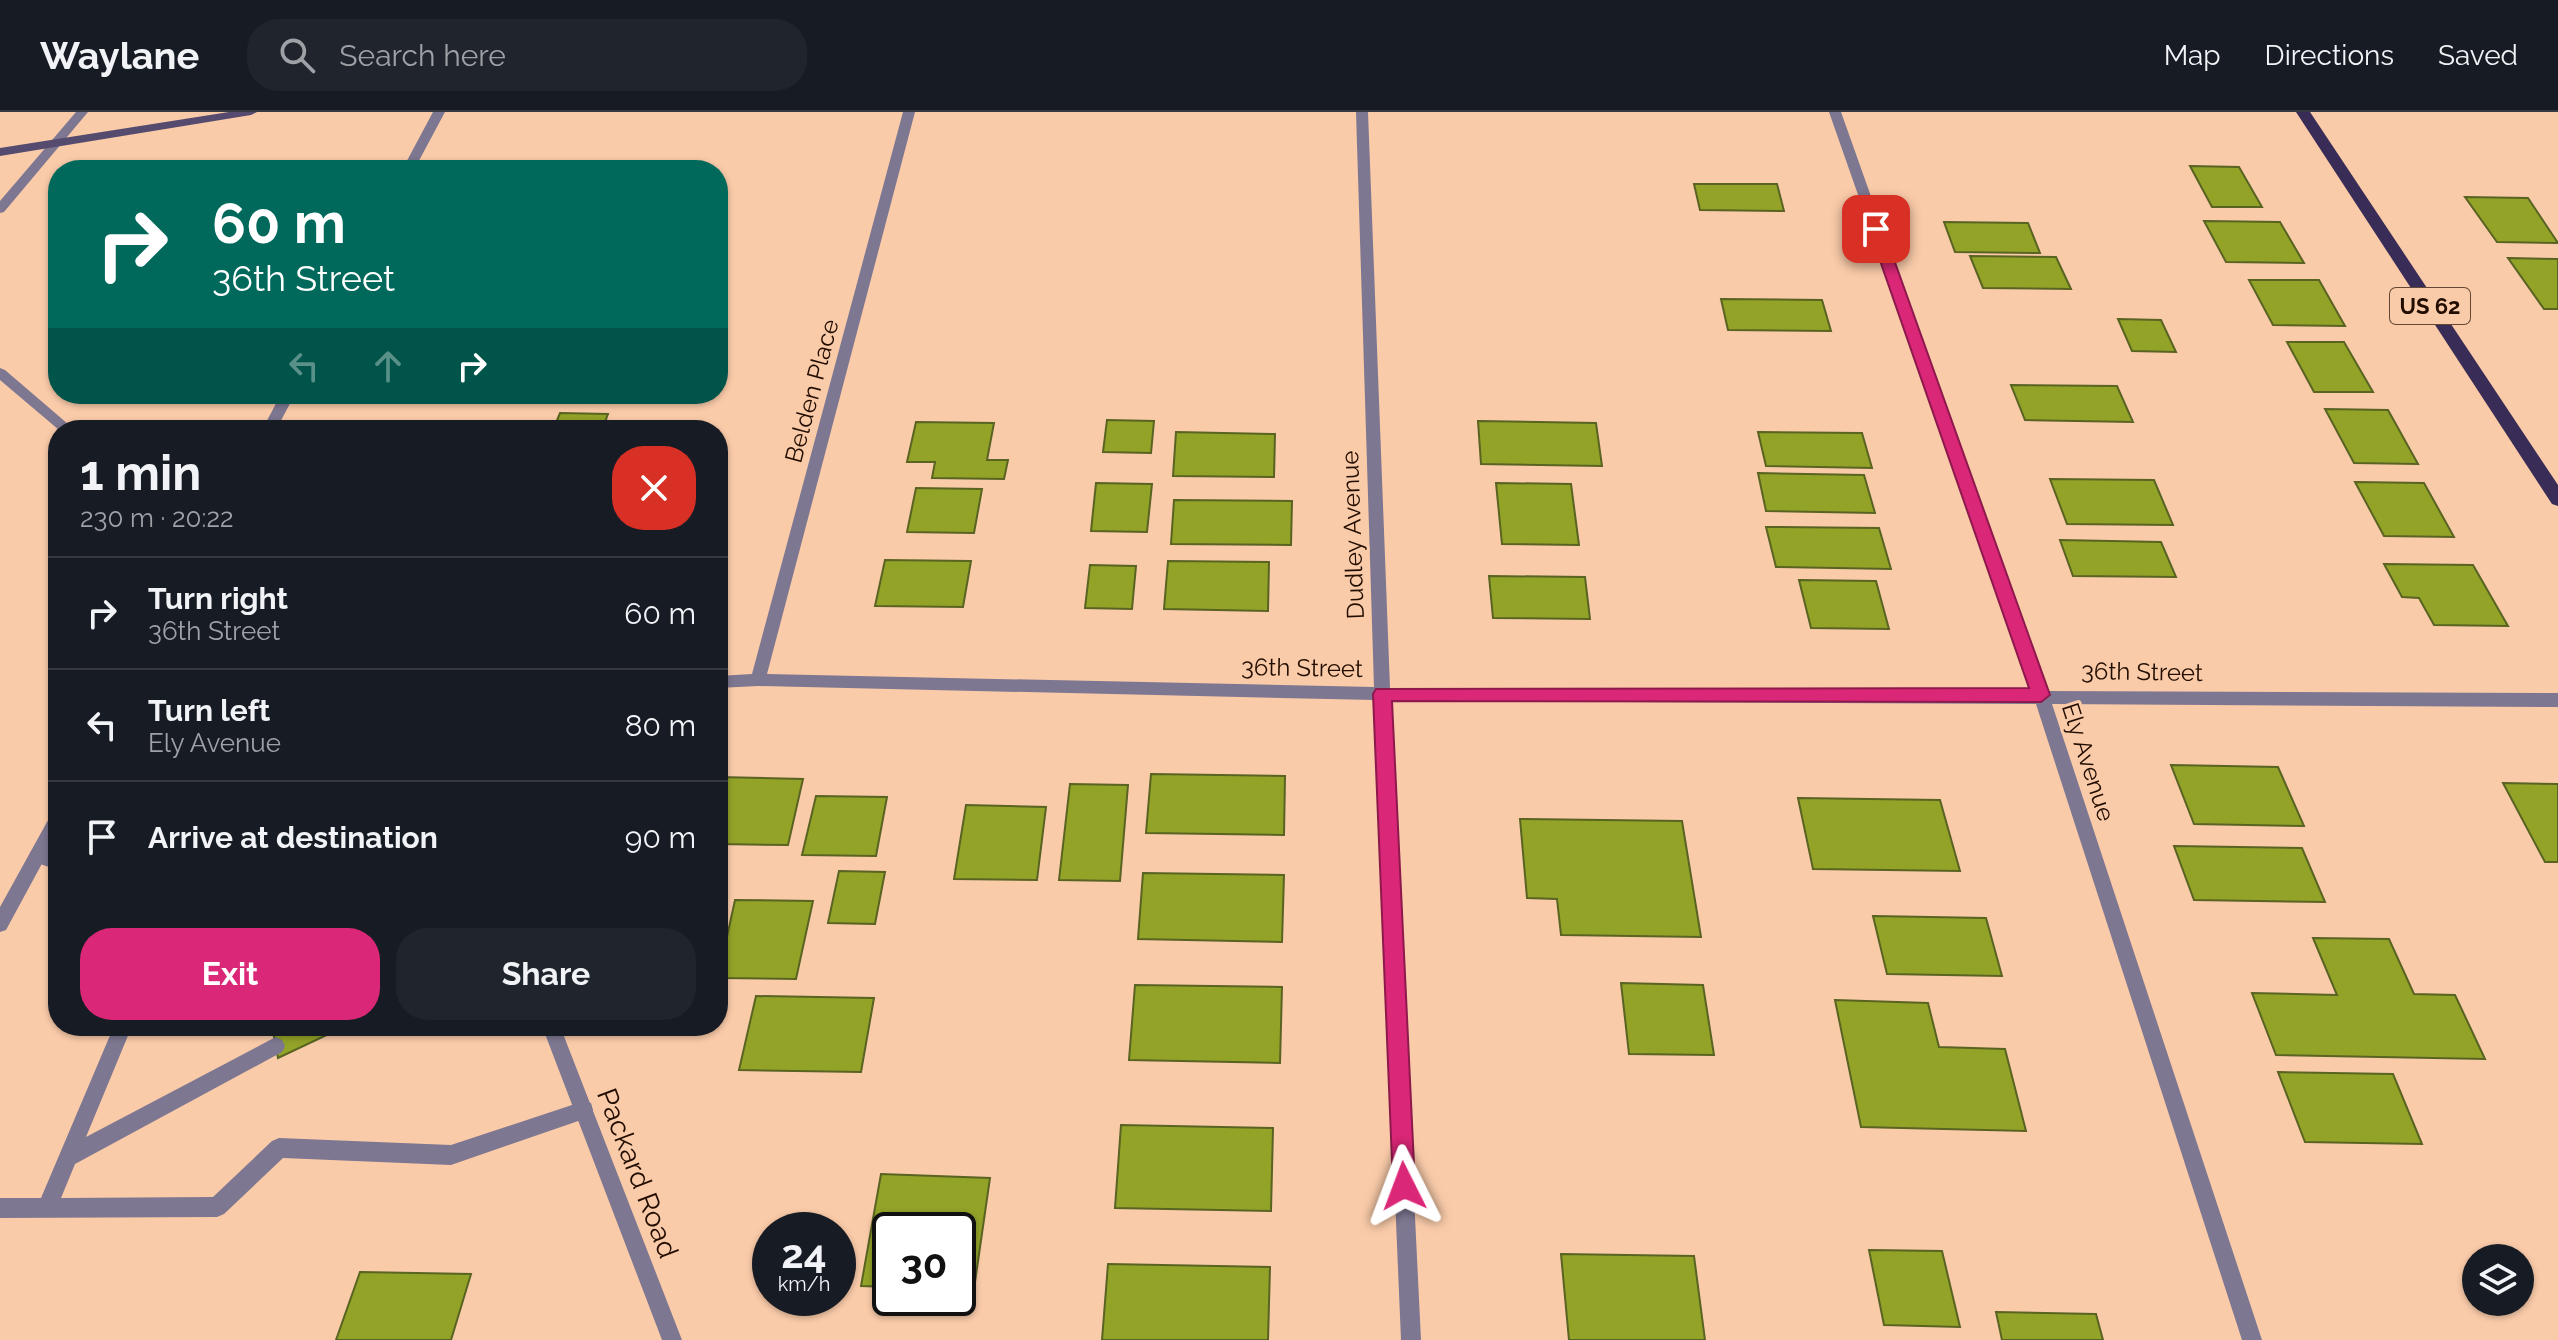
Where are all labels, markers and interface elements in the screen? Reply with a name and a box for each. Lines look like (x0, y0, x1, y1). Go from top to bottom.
search box (247, 19, 807, 91)
text: Waylane (40, 33, 199, 78)
icon: search (275, 33, 319, 77)
text: Search here (339, 38, 506, 73)
text: Map (2164, 39, 2221, 72)
text: Directions (2265, 39, 2394, 72)
text: Saved (2438, 39, 2518, 72)
text: 60 m (212, 190, 346, 256)
icon: right (80, 192, 184, 296)
pin (1842, 195, 1910, 263)
icon: arrive (1854, 207, 1898, 251)
text: 36th Street (212, 257, 395, 299)
road number: US 62 (2390, 288, 2470, 324)
street label: Belden Place (778, 316, 845, 466)
icon: left (282, 344, 326, 388)
icon: ahead (366, 344, 410, 388)
icon: right (450, 344, 494, 388)
text: 1 min (80, 445, 201, 501)
button: close (612, 446, 696, 530)
street label: Dudley Avenue (1335, 450, 1370, 620)
text: 230 m · 20:22 (80, 503, 233, 533)
text: Turn right (148, 581, 288, 616)
icon: right (80, 591, 124, 635)
text: 60 m (624, 596, 696, 631)
text: 36th Street (148, 616, 280, 646)
street label: 36th Street (1241, 652, 1363, 683)
street label: 36th Street (2081, 656, 2203, 687)
text: Turn left (148, 693, 270, 728)
street label: Ely Avenue (2056, 699, 2121, 825)
icon: left (80, 703, 124, 747)
text: 80 m (625, 708, 696, 743)
text: Ely Avenue (148, 728, 281, 758)
icon: arrive (80, 815, 124, 859)
text: Arrive at destination (148, 820, 438, 855)
text: 90 m (625, 820, 696, 855)
button: Exit (80, 928, 380, 1020)
button: Share (396, 928, 696, 1020)
street label: Packard Road (590, 1084, 685, 1263)
position arrow (1362, 1144, 1446, 1228)
speed limit sign: 30 (872, 1212, 976, 1316)
text: 24 (781, 1230, 827, 1277)
map controls (2462, 1244, 2534, 1316)
button: layers (2462, 1244, 2534, 1316)
text: km/h (778, 1272, 830, 1296)

